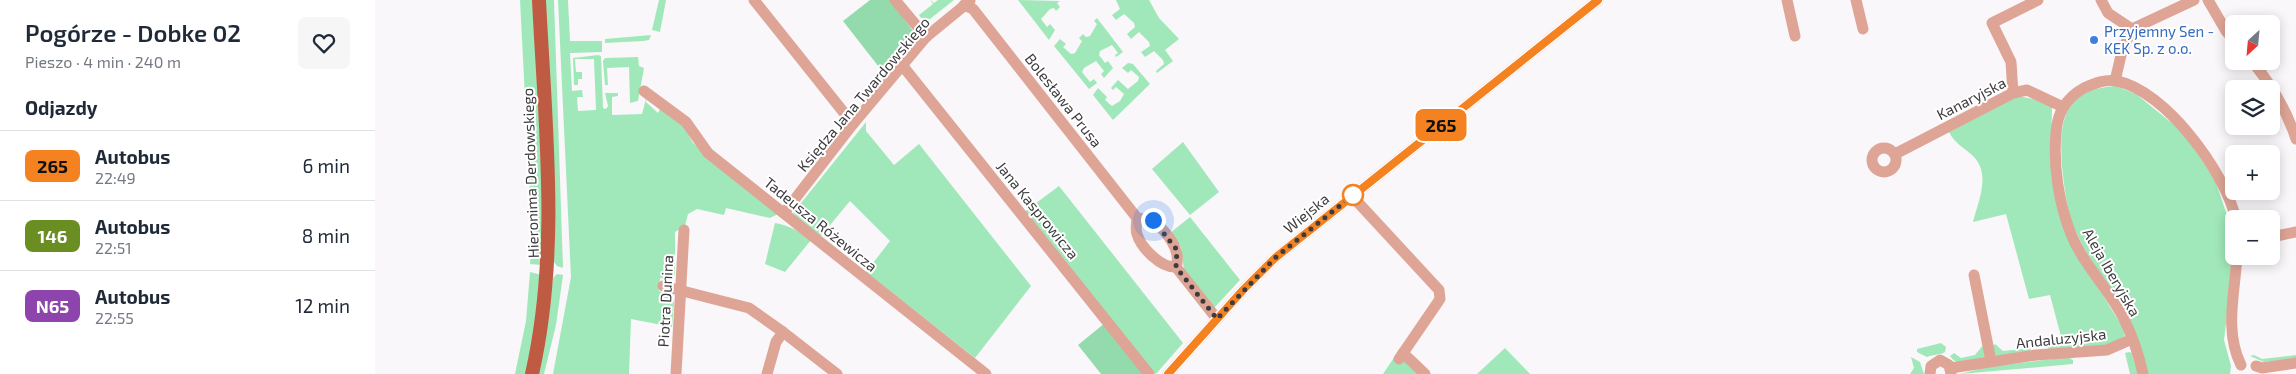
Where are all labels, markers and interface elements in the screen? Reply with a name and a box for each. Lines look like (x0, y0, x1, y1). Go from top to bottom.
street label: Księdza Jana Twardowskiego (793, 13, 933, 175)
north arrow (2225, 15, 2280, 70)
map controls (2225, 15, 2280, 265)
button: heart (298, 17, 350, 69)
text: Pogórze - Dobke 02 (25, 18, 241, 47)
place label: Przyjemny Sen - KEK Sp. z o.o. (2104, 22, 2214, 57)
marker: Przyjemny Sen - KEK Sp. z o.o. (2088, 34, 2100, 46)
street label: Bolesława Prusa (1022, 49, 1106, 151)
text: Pieszo · 4 min · 240 m (25, 52, 181, 71)
street label: Kanaryjska (1933, 73, 2009, 124)
button: layers (2225, 80, 2280, 135)
street label: Hieronima Derdowskiego (518, 88, 542, 258)
text: Odjazdy (25, 96, 98, 119)
line badge: 265 (1412, 109, 1470, 141)
text: 265 (1425, 114, 1457, 136)
text: Autobus (95, 145, 170, 168)
button: + (2225, 145, 2280, 200)
text: 6 min (302, 154, 350, 177)
text: 265 (37, 155, 68, 177)
street label: Jana Kasprowicza (993, 157, 1083, 263)
text: 22:49 (95, 168, 136, 187)
street label: Tadeusza Różewicza (761, 173, 881, 275)
unlabelled marker (1342, 184, 1364, 206)
street label: Wiejska (1280, 189, 1333, 238)
your location (1141, 208, 1166, 233)
button: − (2225, 210, 2280, 265)
text: Autobus (95, 215, 170, 238)
text: 8 min (302, 224, 350, 247)
text: 146 (38, 225, 67, 247)
street label: Aleja Iberyjska (2079, 225, 2145, 320)
text: 22:51 (95, 238, 132, 257)
street label: Piotra Dunina (654, 254, 676, 348)
text: Autobus (95, 285, 170, 308)
text: 12 min (295, 294, 350, 317)
text: N65 (36, 295, 69, 317)
text: 22:55 (95, 308, 134, 327)
street label: Andaluzyjska (2015, 324, 2107, 353)

